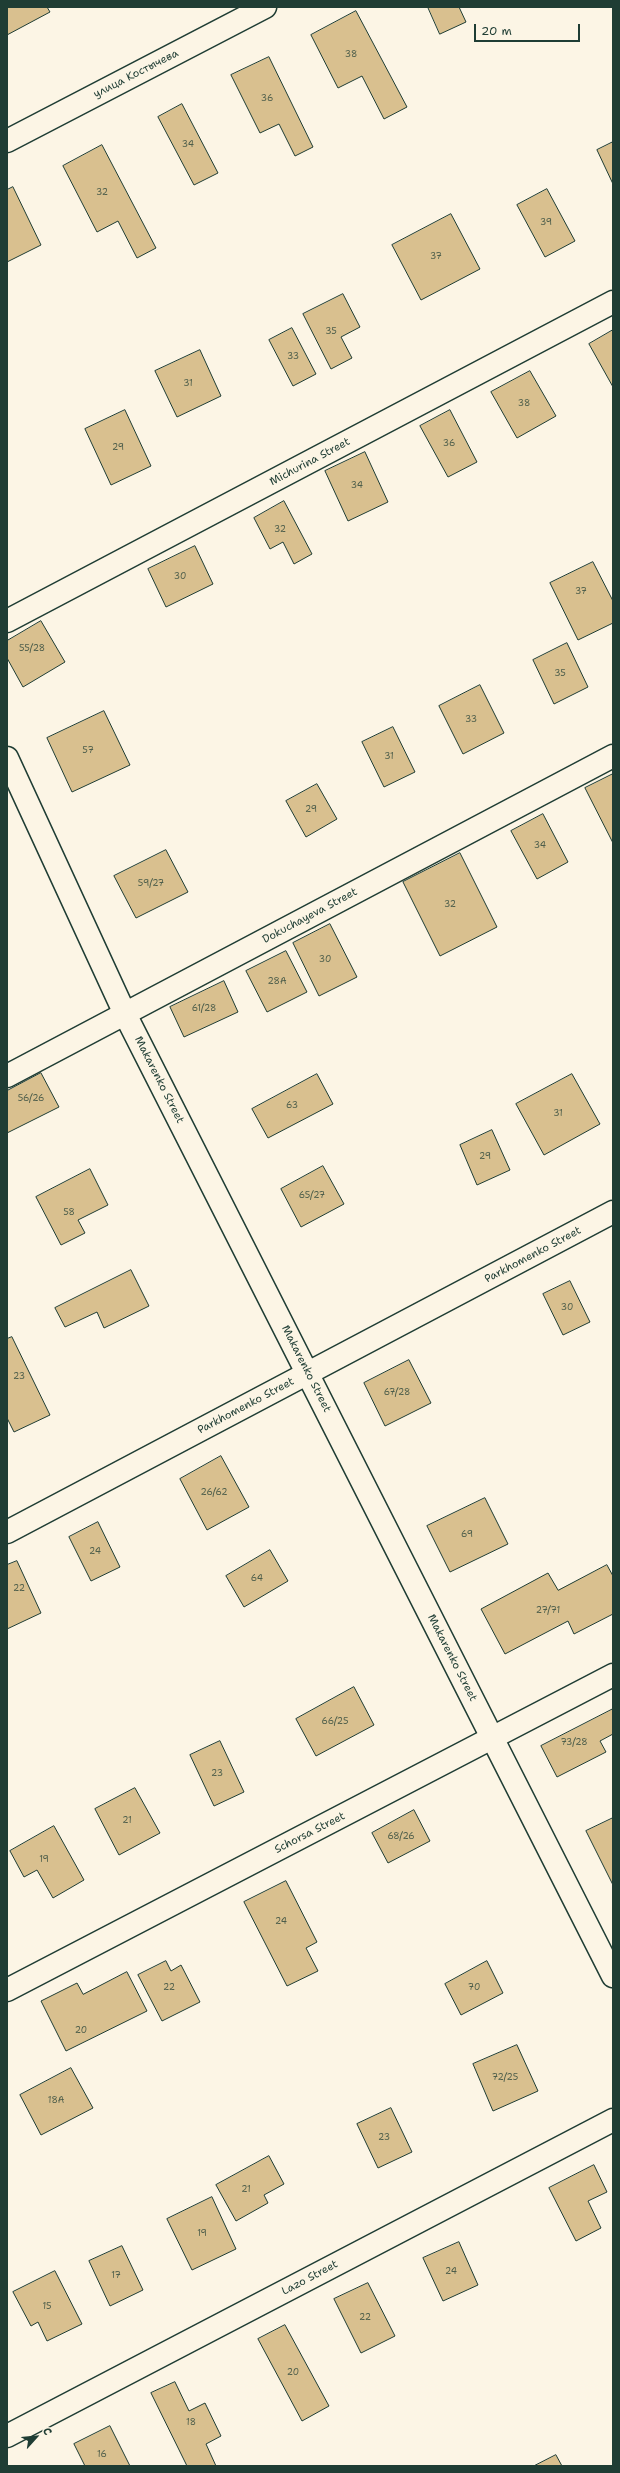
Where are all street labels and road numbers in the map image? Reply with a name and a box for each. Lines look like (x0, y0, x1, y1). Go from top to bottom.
street label: улица Костычева (91, 47, 181, 101)
street label: Michurina Street (268, 435, 352, 489)
street label: Dokuchayeva Street (260, 885, 360, 947)
street label: Makarenko Street (131, 1034, 187, 1126)
street label: Parkhomenko Street (482, 1224, 584, 1286)
street label: Makarenko Street (278, 1323, 334, 1415)
street label: Parkhomenko Street (195, 1375, 297, 1437)
street label: Makarenko Street (424, 1612, 480, 1704)
street label: Schorsa Street (272, 1810, 348, 1856)
street label: Lazo Street (280, 2258, 340, 2298)

